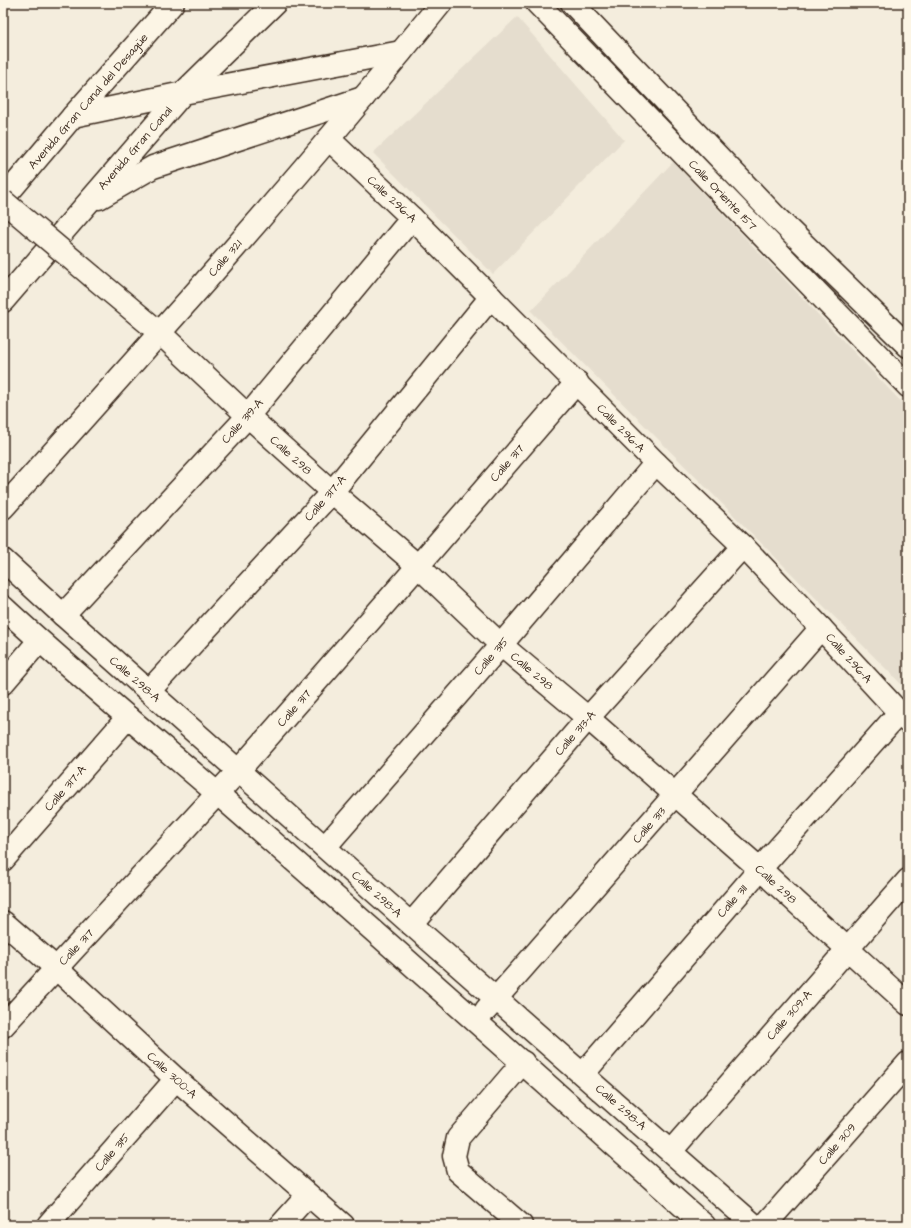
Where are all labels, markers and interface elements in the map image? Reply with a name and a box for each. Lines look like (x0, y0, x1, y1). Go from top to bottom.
street label: Avenida Gran Canal del Desagüe (25, 30, 151, 172)
street label: Avenida Gran Canal (95, 103, 175, 193)
street label: Calle Oriente 157 (685, 156, 761, 235)
street label: Calle 296-A (363, 172, 420, 227)
street label: Calle 321 (204, 236, 247, 281)
street label: Calle 319-A (217, 395, 267, 448)
street label: Calle 296-A (593, 400, 649, 457)
street label: Calle 298 (266, 432, 316, 479)
street label: Calle 317 (486, 440, 529, 486)
street label: Calle 317-A (301, 471, 350, 525)
street label: Calle 296-A (821, 629, 876, 687)
street label: Calle 315 (470, 633, 513, 679)
street label: Calle 298 (507, 648, 557, 694)
street label: Calle 298-A (105, 652, 164, 707)
street label: Calle 317 (273, 685, 316, 731)
street label: Calle 313-A (551, 707, 600, 760)
street label: Calle 317-A (41, 761, 90, 815)
street label: Calle 313 (629, 803, 670, 847)
street label: Calle 298 (751, 861, 801, 908)
street label: Calle 298-A (348, 867, 406, 922)
street label: Calle 311 (713, 881, 752, 922)
street label: Calle 317 (55, 925, 98, 969)
street label: Calle 309-A (763, 986, 816, 1044)
street label: Calle 300-A (143, 1048, 201, 1103)
street label: Calle 298-A (591, 1080, 650, 1135)
street label: Calle 309 (814, 1120, 860, 1169)
street label: Calle 315 (91, 1129, 134, 1175)

